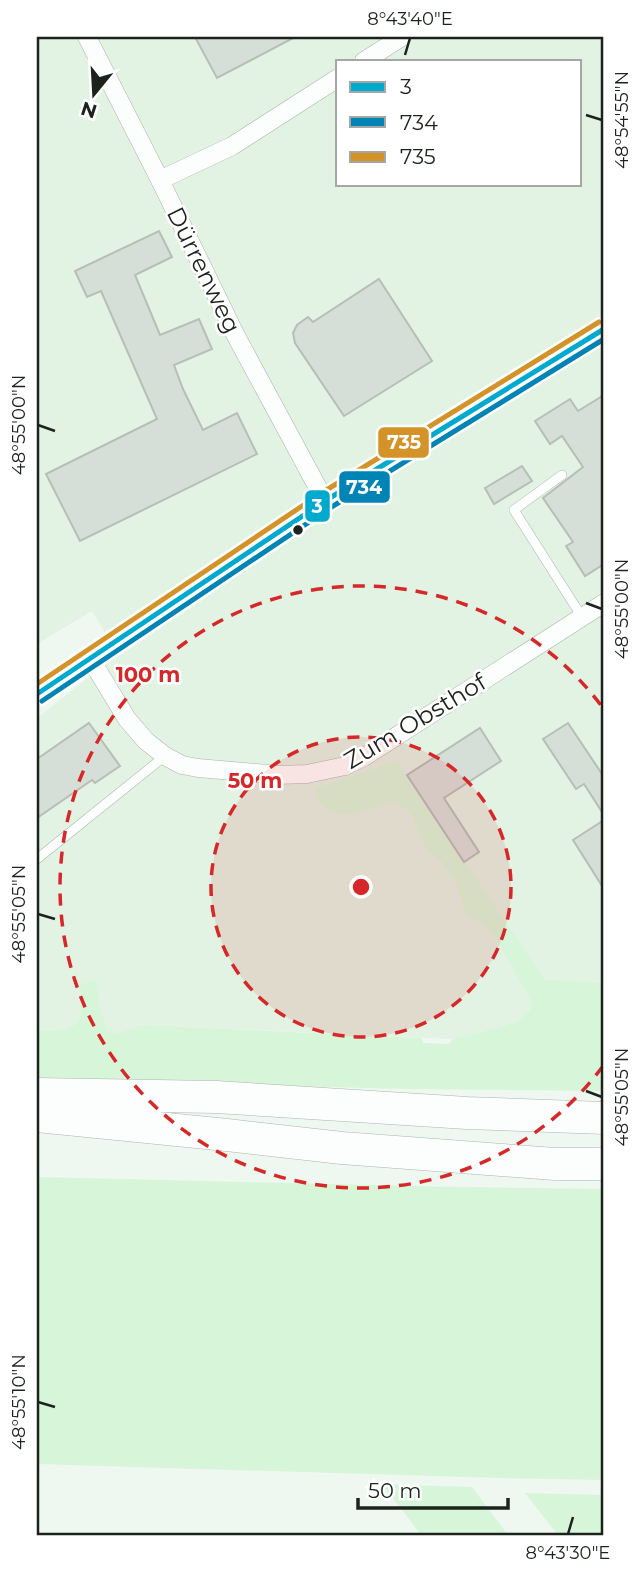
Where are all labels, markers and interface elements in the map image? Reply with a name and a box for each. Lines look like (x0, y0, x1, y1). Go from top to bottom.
text: 8°43'40"E (367, 8, 453, 30)
north arrow (60, 60, 130, 130)
legend (336, 60, 582, 186)
text: 48°54'55"N (611, 71, 633, 169)
text: 3 (400, 74, 412, 99)
text: N (78, 96, 100, 123)
text: 734 (400, 110, 438, 135)
text: 735 (400, 144, 436, 169)
street label: Dürrenweg (161, 202, 247, 338)
text: 48°55'00"N (8, 375, 30, 475)
line badge: 735 (377, 426, 430, 459)
text: 735 (387, 431, 421, 454)
line badge: 734 (338, 470, 391, 504)
text: 734 (346, 476, 382, 499)
line badge: 3 (304, 489, 331, 523)
text: 3 (310, 495, 323, 518)
unlabelled marker (291, 523, 305, 537)
text: 48°55'00"N (611, 559, 633, 659)
text: 100 m (116, 662, 180, 687)
street label: Zum Obsthof (339, 667, 492, 775)
text: 50 m (228, 768, 282, 793)
text: 48°55'05"N (8, 865, 30, 963)
centre of rings (349, 875, 373, 899)
text: 48°55'05"N (611, 1048, 633, 1146)
text: 48°55'10"N (8, 1354, 30, 1450)
scale bar (358, 1467, 508, 1511)
text: 50 m (368, 1478, 422, 1503)
text: 8°43'30"E (526, 1542, 610, 1564)

